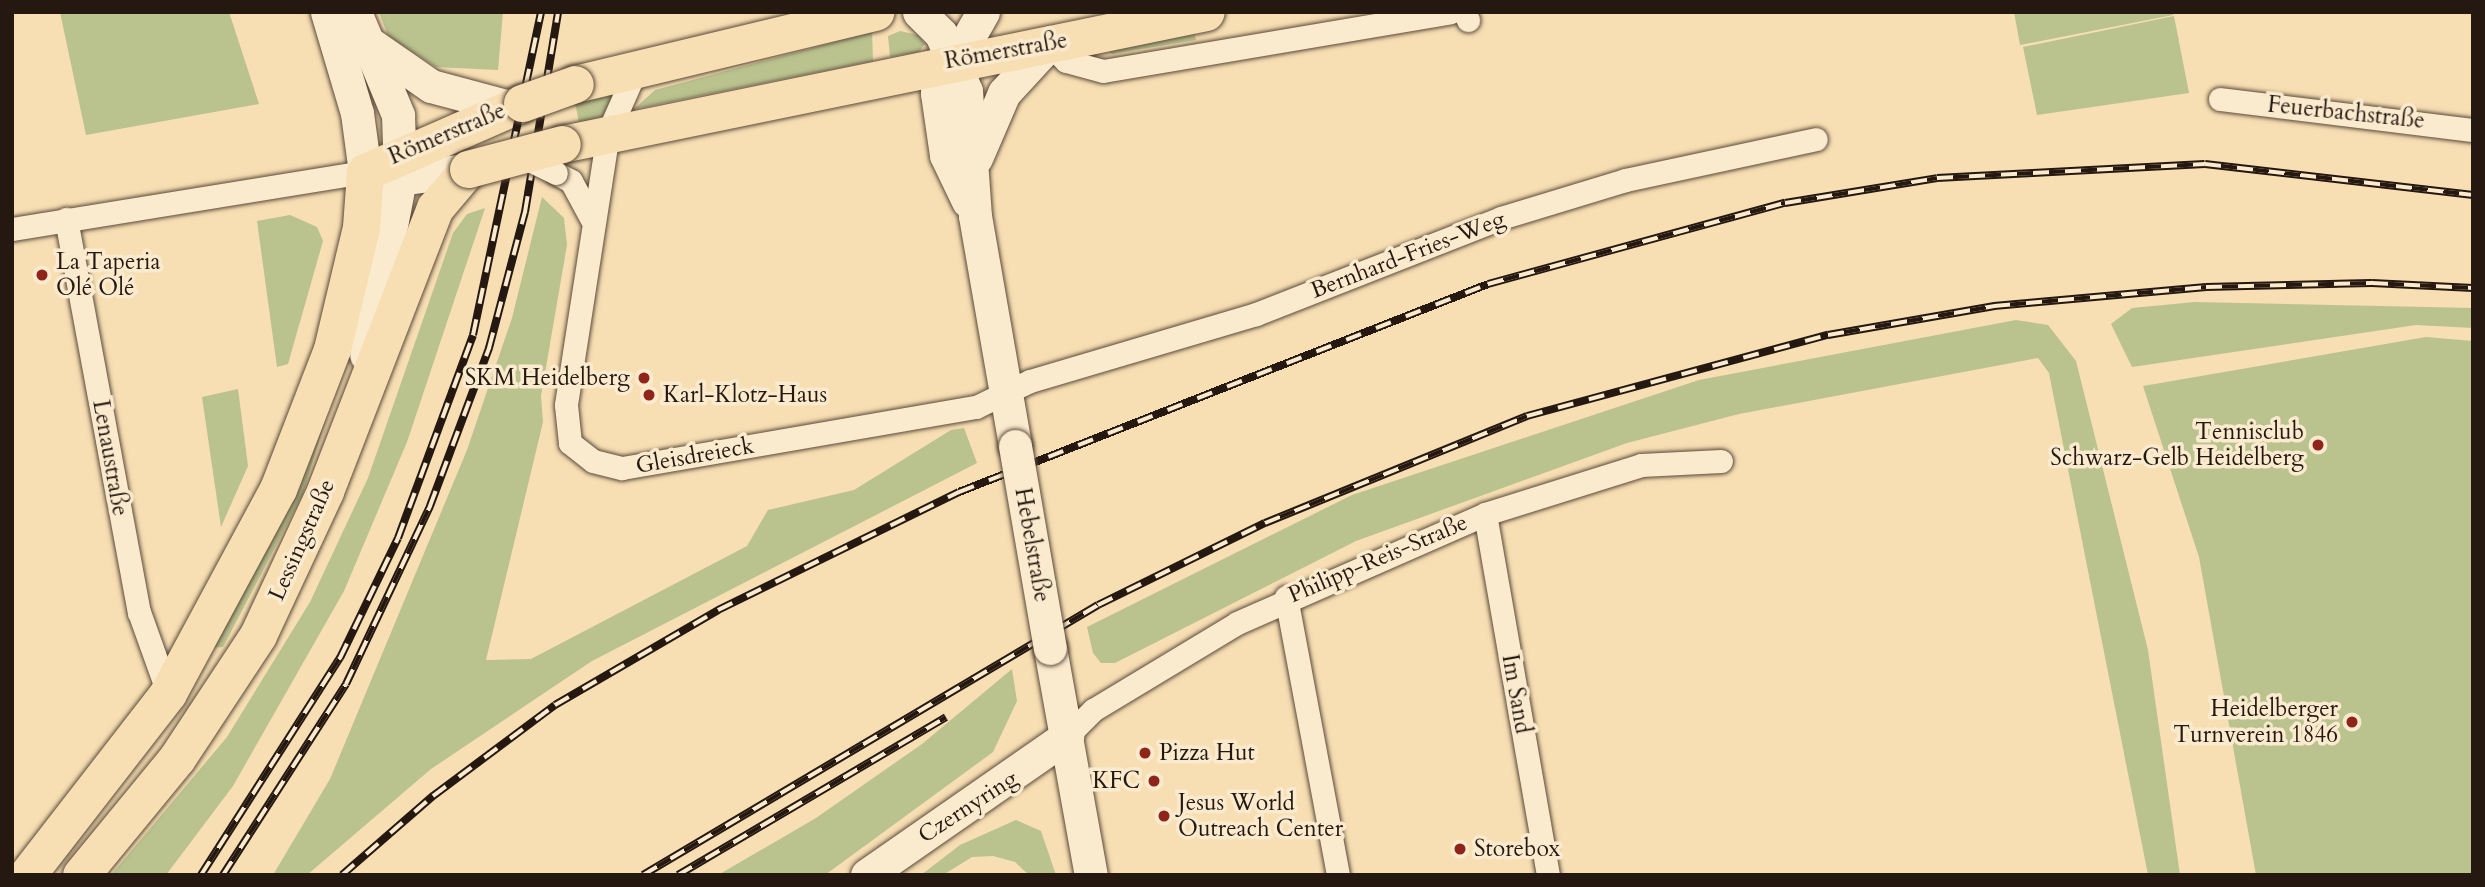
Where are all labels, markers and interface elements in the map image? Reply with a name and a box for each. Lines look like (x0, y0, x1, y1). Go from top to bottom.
street label: Römerstraße (943, 27, 1069, 75)
street label: Feuerbachstraße (2266, 91, 2426, 135)
street label: Römerstraße (384, 97, 510, 171)
street label: Bernhard-Fries-Weg (1307, 205, 1509, 305)
place label: La Taperia Olé Olé (56, 248, 160, 302)
marker: La Taperia Olé Olé (34, 267, 50, 283)
place label: SKM Heidelberg (465, 364, 630, 392)
marker: SKM Heidelberg (636, 370, 652, 386)
place label: Karl-Klotz-Haus (663, 381, 827, 409)
marker: Karl-Klotz-Haus (641, 387, 657, 403)
street label: Lenaustraße (86, 398, 134, 518)
place label: Tennisclub Schwarz-Gelb Heidelberg (2050, 418, 2304, 472)
street label: Gleisdreieck (634, 432, 756, 480)
marker: Tennisclub Schwarz-Gelb Heidelberg (2310, 437, 2326, 453)
street label: Lessingstraße (263, 475, 341, 605)
street label: Hebelstraße (1008, 486, 1056, 604)
street label: Philipp-Reis-Straße (1284, 509, 1472, 609)
street label: Im Sand (1495, 652, 1537, 736)
place label: Heidelberger Turnverein 1846 (2173, 695, 2338, 749)
marker: Heidelberger Turnverein 1846 (2344, 714, 2360, 730)
place label: Pizza Hut (1159, 739, 1255, 767)
marker: Pizza Hut (1137, 745, 1153, 761)
street label: Czernyring (913, 765, 1023, 849)
place label: KFC (1092, 767, 1140, 795)
marker: KFC (1146, 773, 1162, 789)
place label: Jesus World Outreach Center (1178, 789, 1343, 843)
marker: Jesus World Outreach Center (1156, 808, 1172, 824)
place label: Storebox (1474, 835, 1560, 863)
marker: Storebox (1452, 841, 1468, 857)

